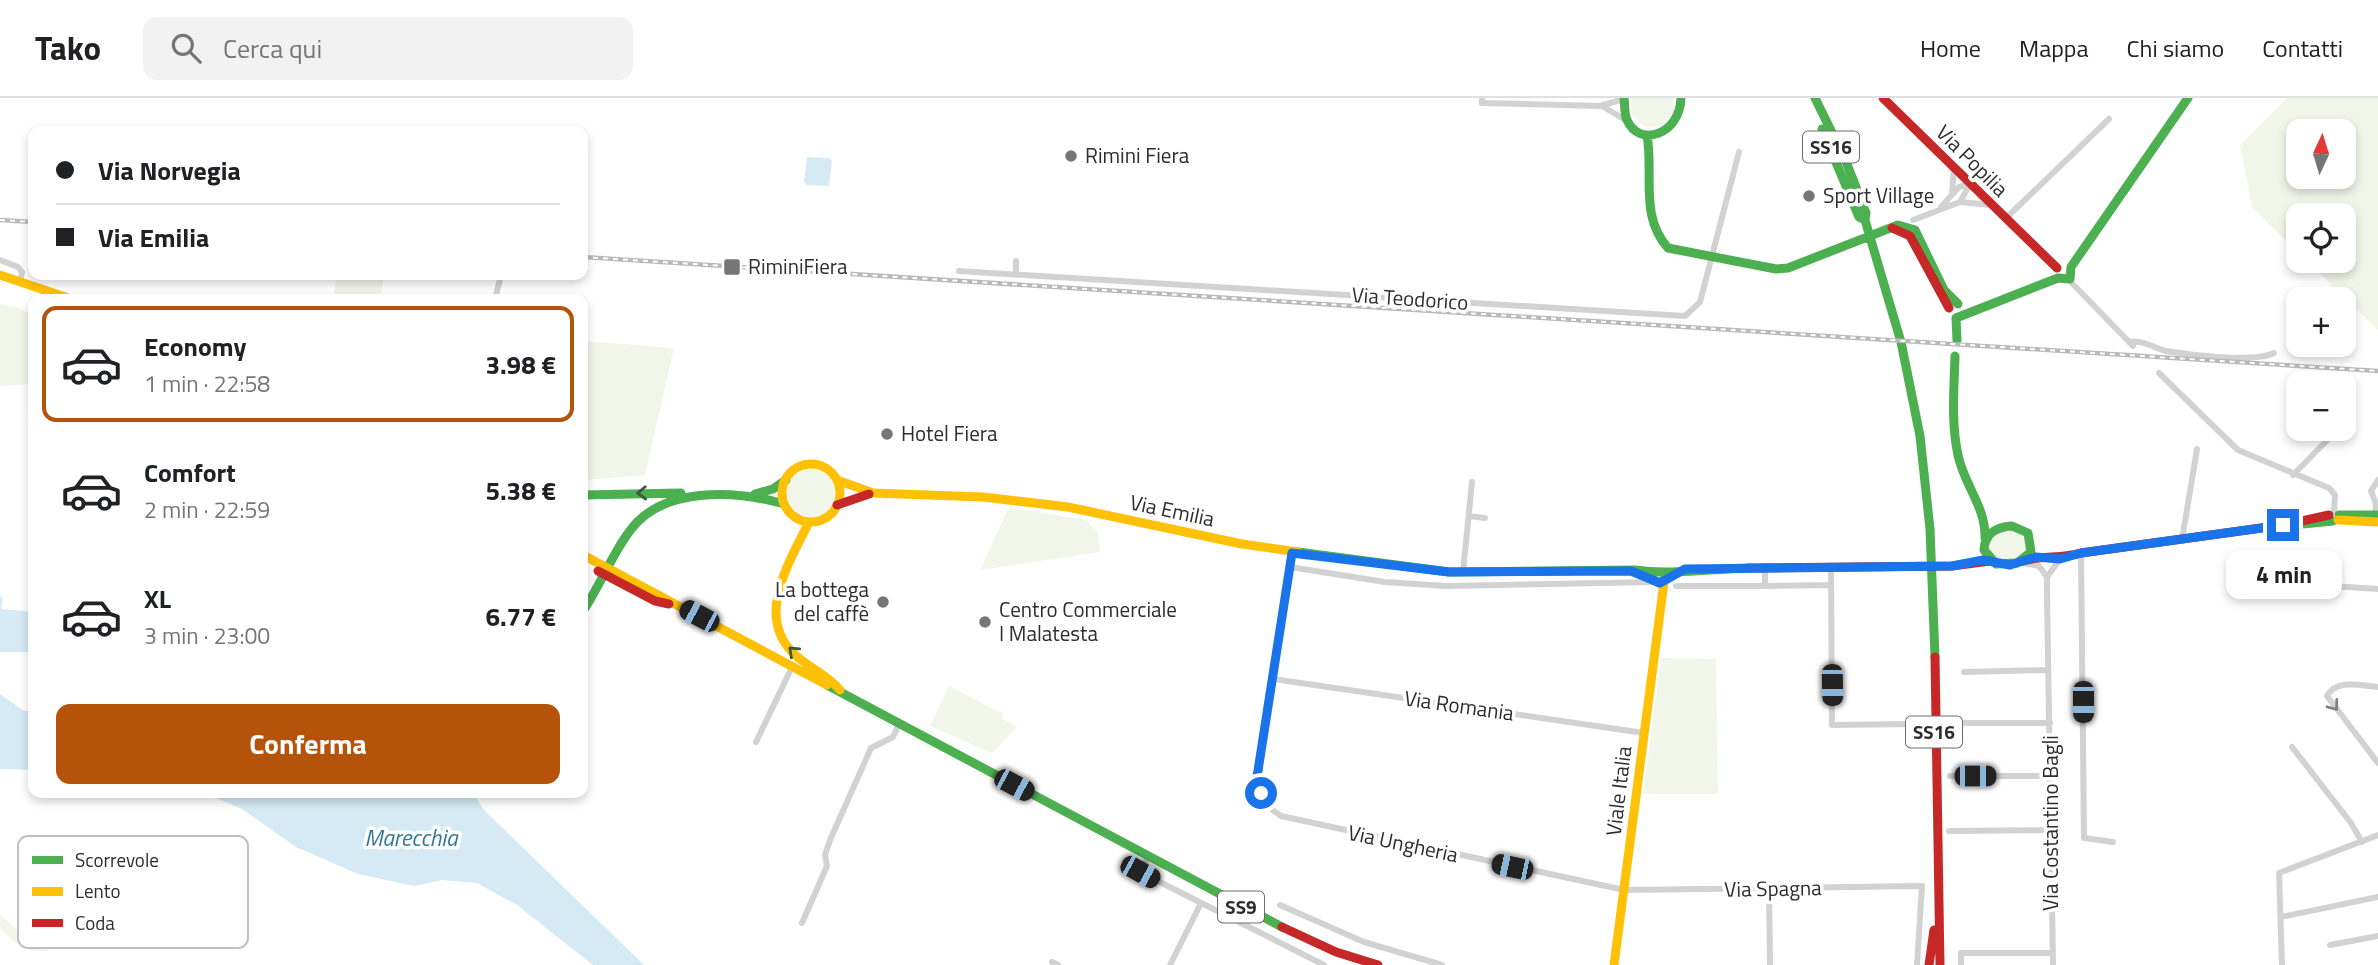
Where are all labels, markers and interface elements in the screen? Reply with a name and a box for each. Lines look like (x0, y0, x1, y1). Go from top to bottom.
search box (143, 17, 633, 80)
text: Tako (35, 23, 101, 73)
icon: search (167, 29, 205, 67)
text: Cerca qui (223, 29, 322, 68)
text: Home (1920, 30, 1981, 66)
text: Mappa (2019, 30, 2088, 66)
text: Chi siamo (2126, 30, 2224, 66)
text: Contatti (2262, 30, 2343, 66)
street label: Via Popilia (1929, 117, 2017, 204)
north arrow (2286, 119, 2356, 189)
map controls (2286, 119, 2356, 441)
road number: SS16 (1803, 132, 1859, 162)
place label: Rimini Fiera (1085, 139, 1190, 171)
marker: Rimini Fiera (1063, 148, 1079, 164)
text: Via Norvegia (98, 151, 241, 190)
place label: Sport Village (1823, 179, 1934, 211)
marker: Sport Village (1801, 188, 1817, 204)
button: locate (2286, 203, 2356, 273)
text: Via Emilia (98, 218, 209, 257)
place label: RiminiFiera (748, 250, 848, 282)
marker: RiminiFiera (722, 257, 742, 277)
street label: Via Teodorico (1351, 278, 1470, 318)
button: + (2286, 287, 2356, 357)
text: Economy (144, 327, 246, 366)
icon: car (60, 333, 123, 396)
text: 3.98 € (485, 345, 556, 384)
text: 1 min · 22:58 (144, 366, 270, 401)
button: − (2286, 371, 2356, 441)
place label: Hotel Fiera (901, 417, 998, 449)
marker: Hotel Fiera (879, 426, 895, 442)
text: Comfort (144, 453, 236, 492)
icon: car (60, 459, 123, 522)
text: 5.38 € (485, 471, 556, 510)
one-way arrow (636, 485, 647, 501)
street label: Via Emilia (1127, 485, 1218, 535)
text: 2 min · 22:59 (144, 492, 270, 527)
route end (2267, 509, 2299, 541)
callout: 4 min (2225, 550, 2341, 598)
text: 4 min (2256, 557, 2312, 592)
place label: La bottega del caffè (775, 573, 869, 629)
text: XL (144, 579, 171, 618)
icon: car (60, 585, 123, 648)
place label: Centro Commerciale I Malatesta (999, 593, 1177, 649)
marker: La bottega del caffè (875, 594, 891, 610)
text: 6.77 € (485, 597, 556, 636)
car (676, 597, 723, 635)
marker: Centro Commerciale I Malatesta (977, 614, 993, 630)
text: 3 min · 23:00 (144, 618, 270, 653)
one-way arrow (788, 647, 801, 659)
car (1822, 664, 1843, 706)
street label: Via Romania (1402, 681, 1516, 729)
car (2073, 681, 2094, 723)
one-way arrow (2326, 698, 2339, 710)
button: Conferma (56, 704, 560, 784)
road number: SS16 (1906, 716, 1962, 748)
street label: Via Costantino Bagli (2034, 735, 2066, 911)
street label: Viale Italia (1597, 744, 1639, 838)
car (991, 766, 1038, 804)
car (1955, 766, 1997, 787)
route start (1245, 777, 1277, 809)
street label: Via Ungheria (1345, 816, 1462, 870)
water label: Marecchia (364, 820, 459, 855)
legend (18, 836, 248, 948)
text: Scorrevole (75, 845, 159, 874)
car (1490, 852, 1535, 882)
car (1117, 853, 1164, 891)
street label: Via Spagna (1724, 871, 1822, 905)
text: Lento (75, 876, 120, 905)
road number: SS9 (1218, 892, 1264, 922)
text: Coda (75, 908, 115, 937)

